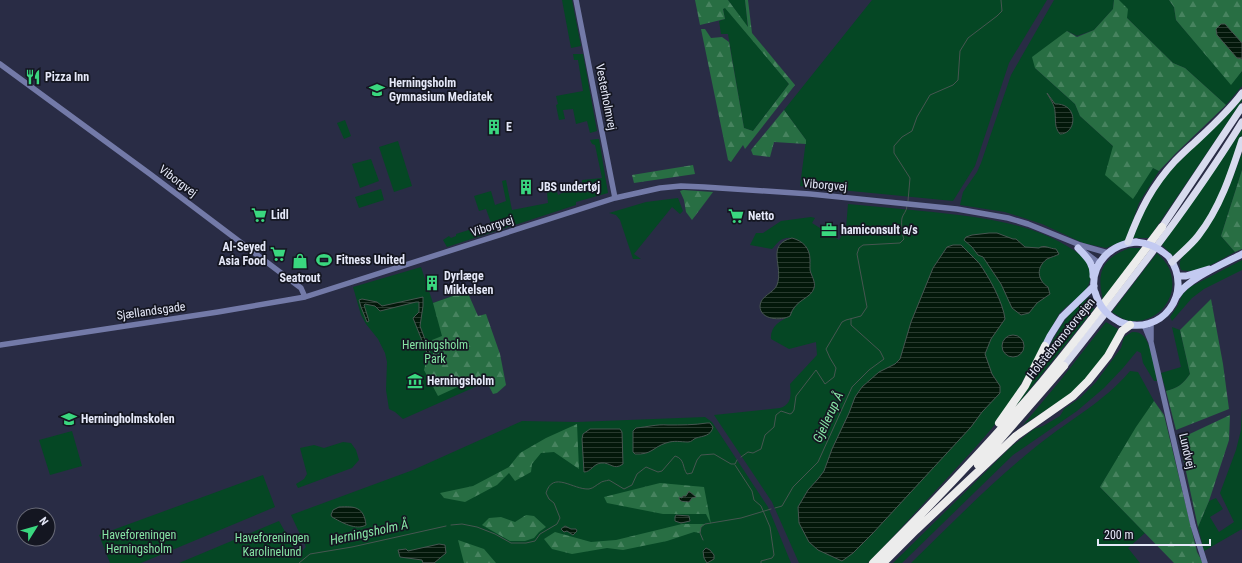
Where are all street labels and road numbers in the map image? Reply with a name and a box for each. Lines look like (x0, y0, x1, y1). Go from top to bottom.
street label: Vesterholmvej (593, 63, 619, 131)
street label: Viborgvej (156, 162, 200, 200)
street label: Viborgvej (802, 176, 848, 194)
street label: Viborgvej (469, 213, 515, 239)
street label: Holstebromotorvejen (1024, 295, 1098, 381)
street label: Sjællandsgade (116, 299, 187, 323)
street label: Lundvej (1176, 432, 1198, 470)

